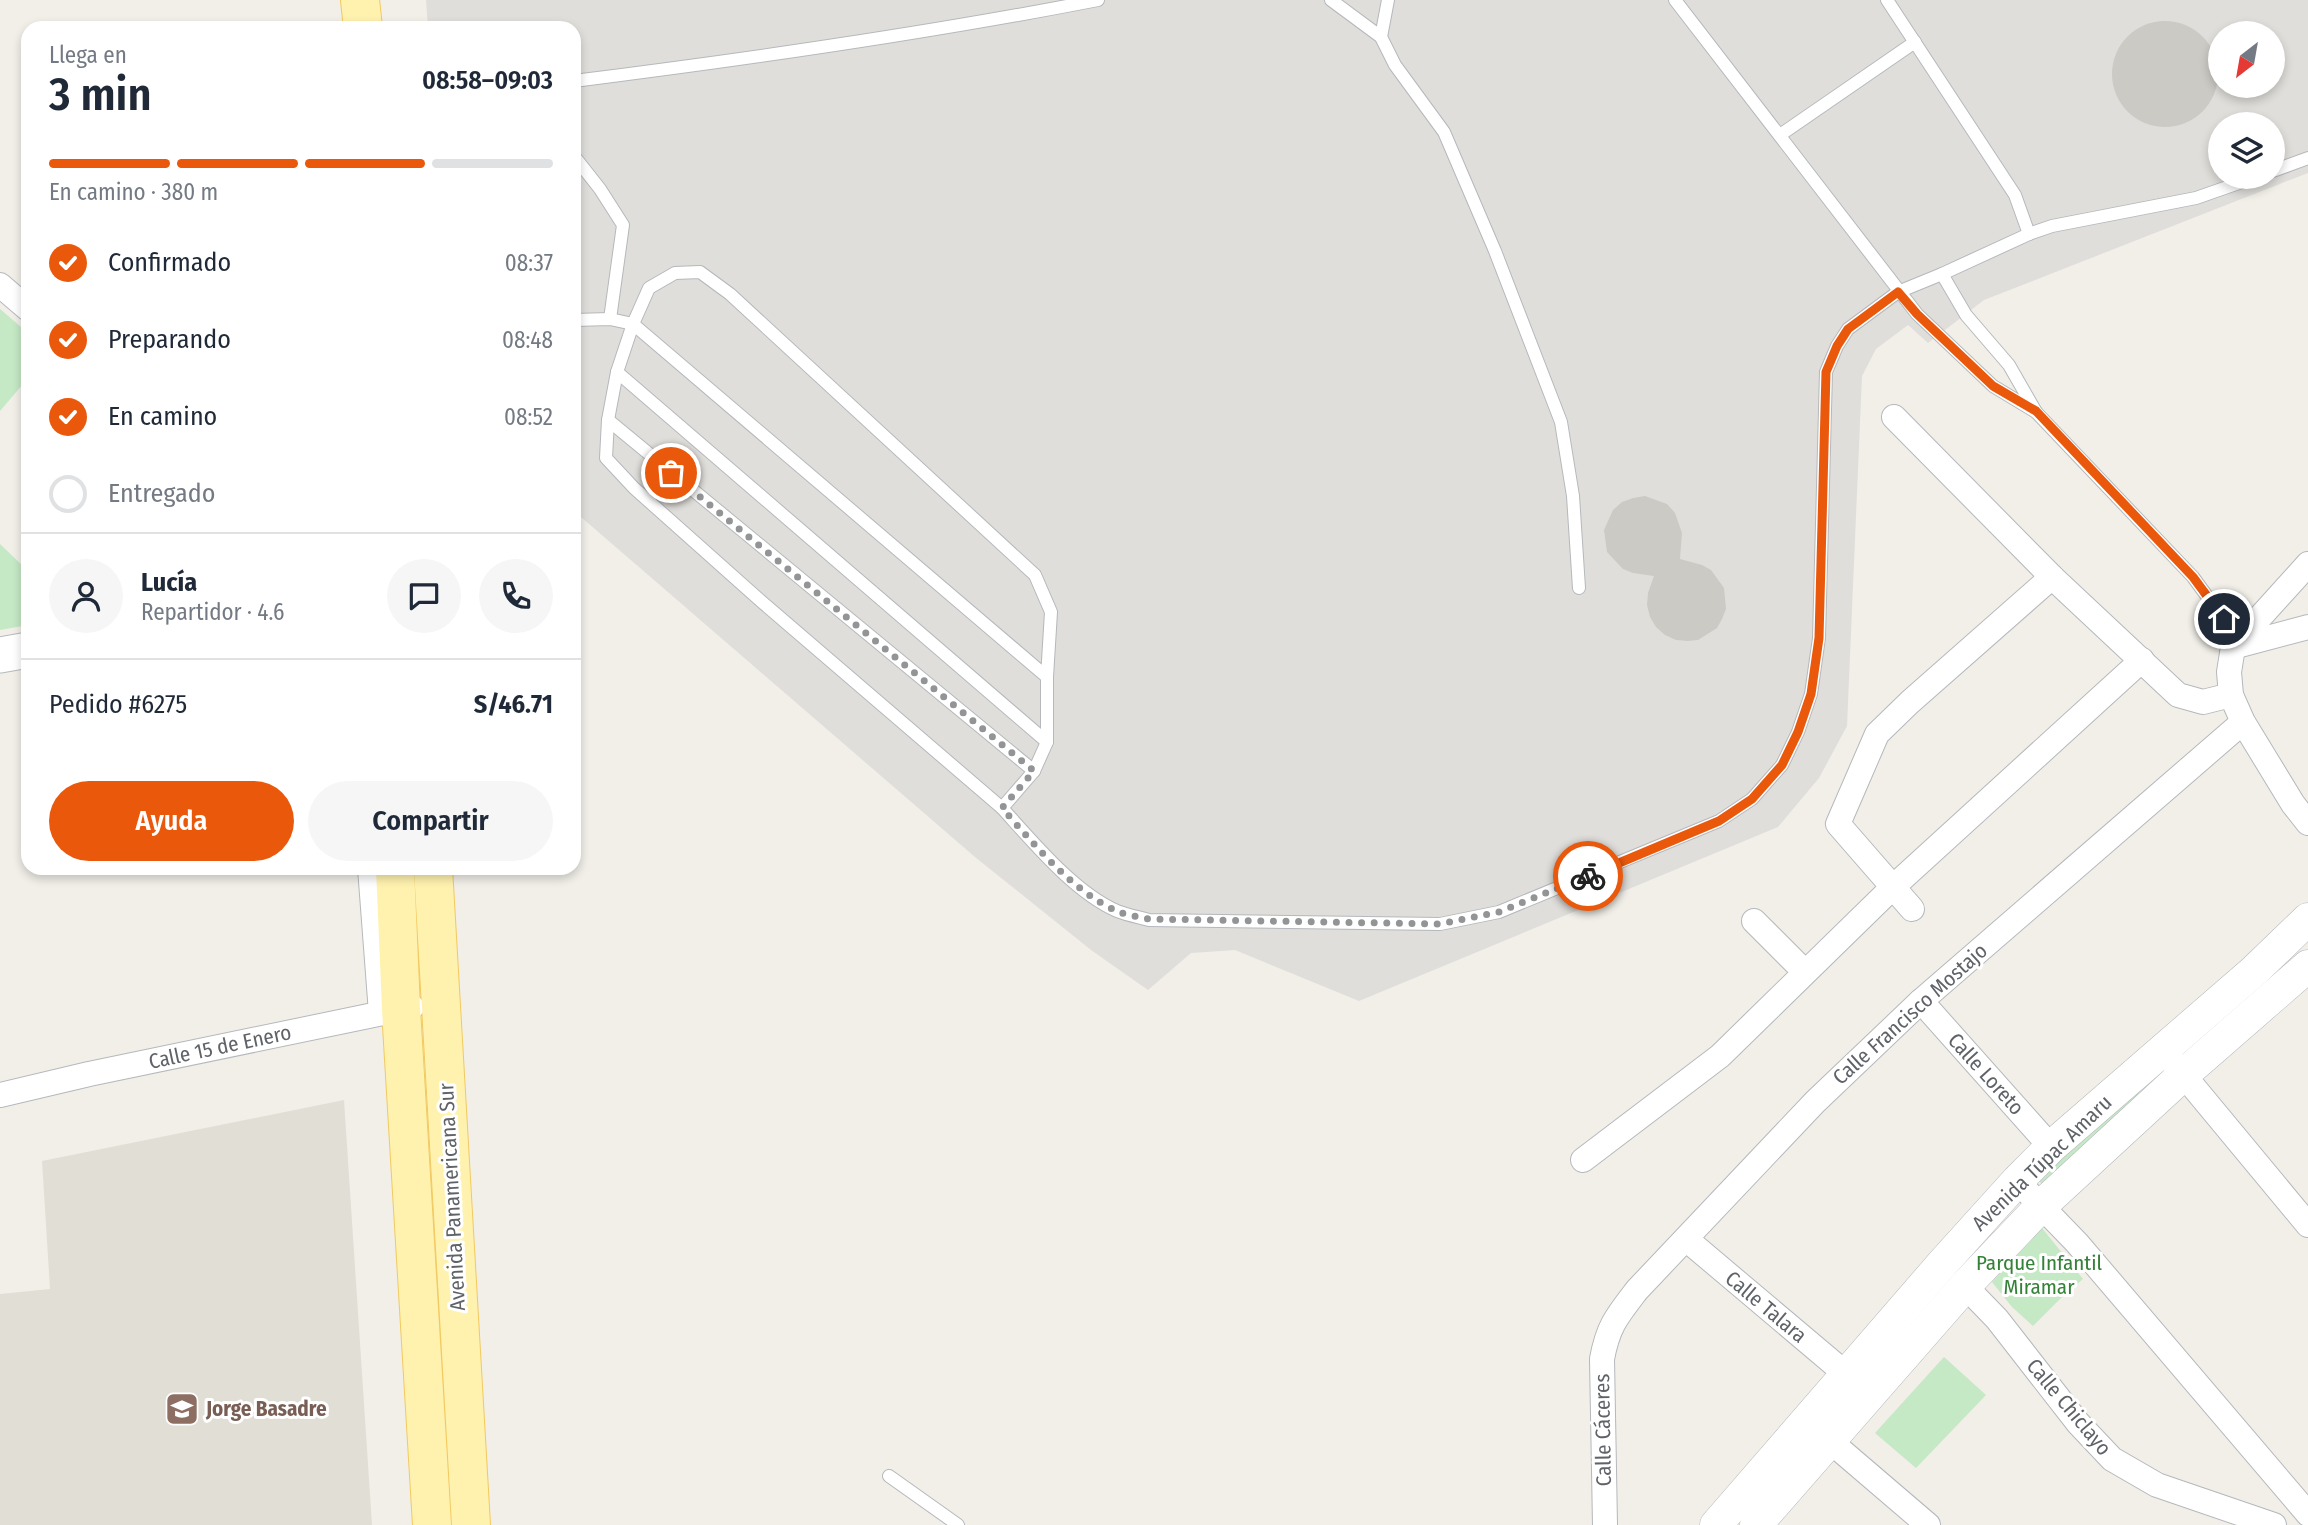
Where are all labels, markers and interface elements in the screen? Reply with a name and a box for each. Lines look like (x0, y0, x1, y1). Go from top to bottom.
north arrow (2208, 21, 2286, 98)
map controls (2208, 21, 2285, 189)
text: Llega en (49, 41, 127, 69)
text: 08:58–09:03 (422, 65, 553, 96)
text: 3 min (49, 67, 152, 122)
button: layers (2208, 112, 2285, 189)
text: En camino · 380 m (49, 178, 218, 206)
icon: check (49, 244, 87, 282)
text: Confirmado (108, 247, 231, 278)
text: 08:37 (505, 249, 553, 277)
icon: check (49, 321, 87, 359)
text: Preparando (108, 324, 231, 355)
text: 08:48 (502, 326, 553, 354)
icon: check (49, 398, 87, 436)
text: En camino (108, 401, 217, 432)
text: 08:52 (504, 403, 553, 431)
pin (641, 443, 701, 503)
icon: bag (652, 454, 690, 492)
text: Entregado (108, 478, 215, 509)
button: person (49, 559, 123, 633)
button: chat (387, 559, 461, 633)
button: phone (479, 559, 553, 633)
text: Lucía (141, 567, 197, 598)
pin (2194, 589, 2254, 649)
text: Repartidor · 4.6 (141, 598, 285, 626)
icon: home (2205, 600, 2243, 638)
text: Pedido #6275 (49, 689, 187, 720)
text: S/46.71 (474, 689, 553, 720)
button: Ayuda (49, 781, 294, 861)
button: Compartir (308, 781, 553, 861)
courier (1553, 841, 1623, 911)
icon: bike (1569, 857, 1607, 895)
street label: Calle Francisco Mostajo (1827, 938, 1993, 1090)
street label: Calle 15 de Enero (146, 1019, 294, 1075)
street label: Calle Loreto (1942, 1028, 2030, 1120)
street label: Avenida Panamericana Sur (433, 1082, 471, 1312)
street label: Avenida Túpac Amaru (1967, 1090, 2117, 1236)
park label: Parque Infantil Miramar (1976, 1250, 2102, 1300)
street label: Calle Talara (1720, 1265, 1812, 1349)
street label: Calle Chiclayo (2021, 1353, 2117, 1461)
street label: Calle Cáceres (1589, 1373, 1617, 1487)
school or university icon: Jorge Basadre (163, 1390, 201, 1428)
place label: Jorge Basadre (205, 1396, 327, 1422)

